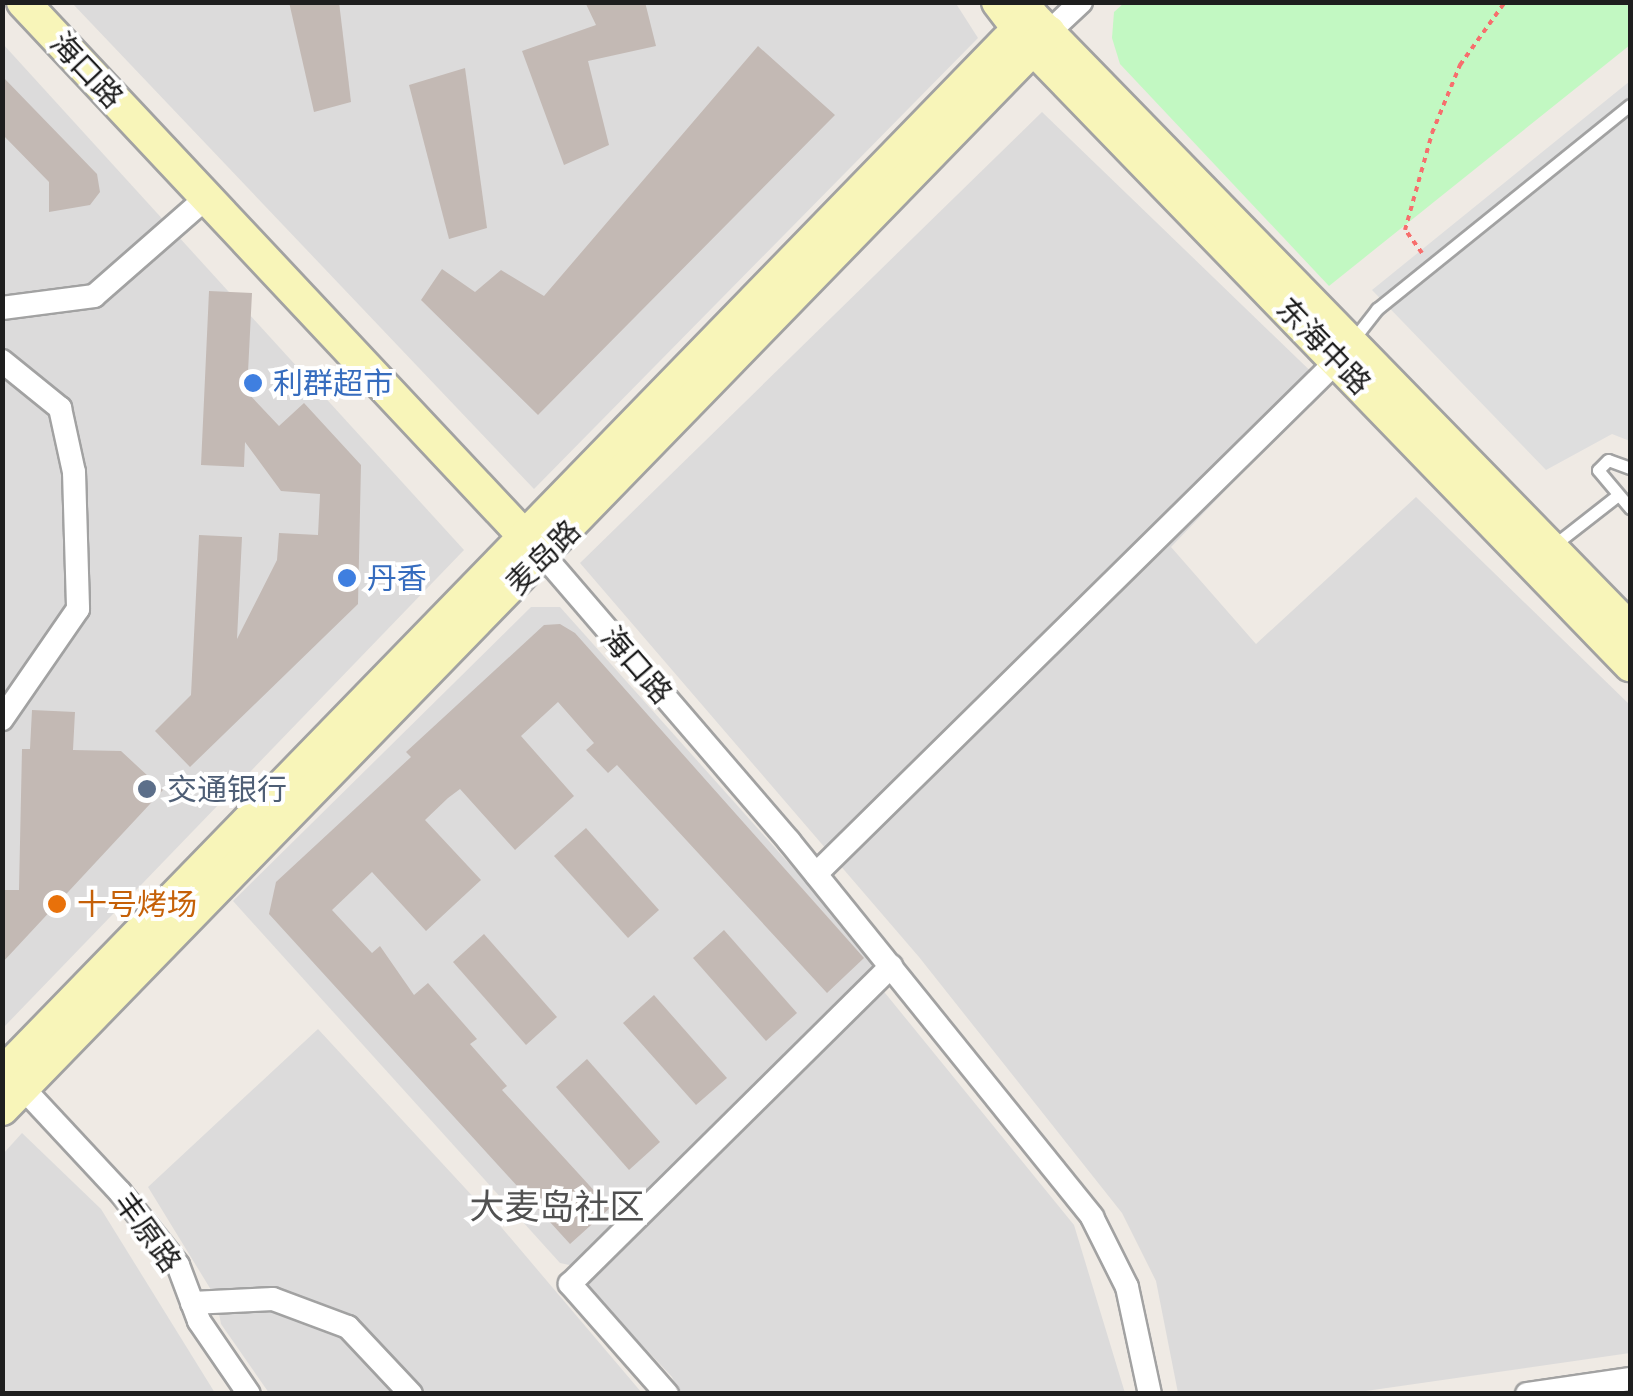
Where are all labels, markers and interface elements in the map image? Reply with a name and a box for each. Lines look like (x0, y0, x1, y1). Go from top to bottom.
street label: 海口路 (43, 25, 131, 115)
street label: 东海中路 (1269, 290, 1379, 402)
place label: 利群超市 (273, 365, 393, 401)
marker: 利群超市 (242, 372, 264, 394)
street label: 麦岛路 (498, 512, 588, 602)
place label: 丹香 (367, 560, 427, 596)
marker: 丹香 (336, 567, 358, 589)
street label: 海口路 (594, 619, 680, 711)
place label: 交通银行 (167, 771, 287, 807)
marker: 交通银行 (136, 778, 158, 800)
place label: 十号烤场 (77, 886, 197, 922)
marker: 十号烤场 (46, 893, 68, 915)
street label: 丰原路 (107, 1185, 189, 1279)
district label: 大麦岛社区 (470, 1185, 644, 1227)

